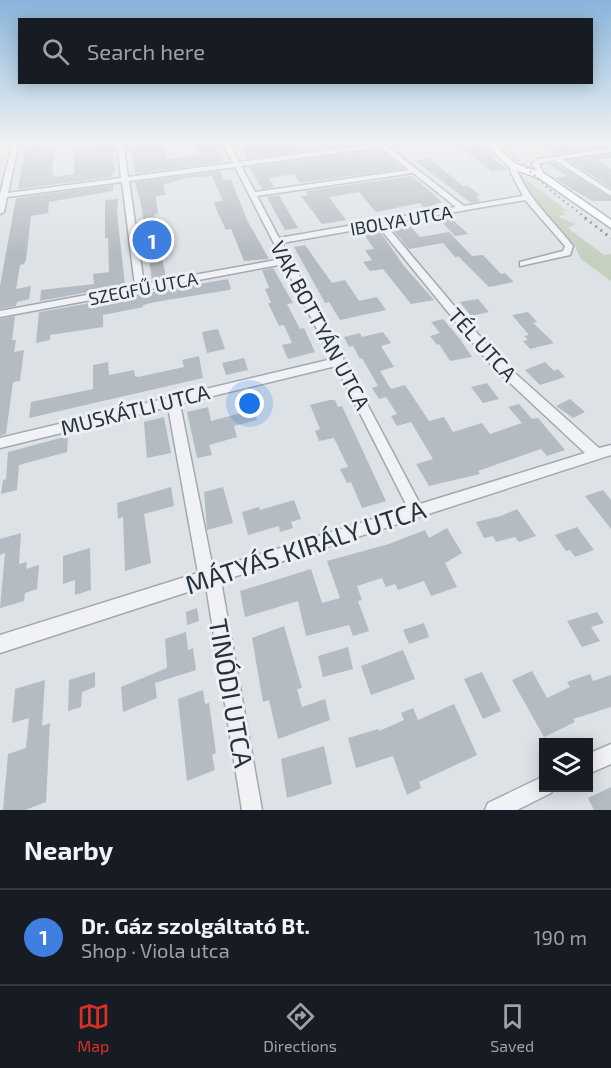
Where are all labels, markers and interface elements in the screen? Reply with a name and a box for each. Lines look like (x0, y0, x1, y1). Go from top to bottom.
search box (18, 18, 593, 84)
icon: search (39, 35, 72, 68)
text: Search here (87, 38, 205, 64)
street label: IBOLYA UTCA (348, 200, 455, 240)
pin: 1 (132, 218, 172, 262)
street label: VAK BOTTYÁN UTCA (266, 236, 376, 414)
street label: SZEGFŰ UTCA (86, 266, 200, 309)
street label: TÉL UTCA (444, 302, 522, 386)
street label: MUSKÁTLI UTCA (58, 378, 212, 440)
your location (235, 389, 264, 418)
street label: MÁTYÁS KIRÁLY UTCA (181, 493, 429, 599)
street label: TINÓDI UTCA (204, 616, 260, 770)
map controls (539, 738, 593, 792)
button: layers (539, 738, 593, 792)
text: Nearby (24, 834, 113, 865)
text: Dr. Gáz szolgáltató Bt. (81, 912, 310, 938)
text: 1 (39, 925, 48, 949)
text: 190 m (534, 925, 587, 949)
text: Shop · Viola utca (81, 938, 230, 962)
tab: Map (77, 1000, 110, 1055)
tab: Directions (263, 1000, 337, 1055)
tab: Saved (490, 1000, 534, 1055)

